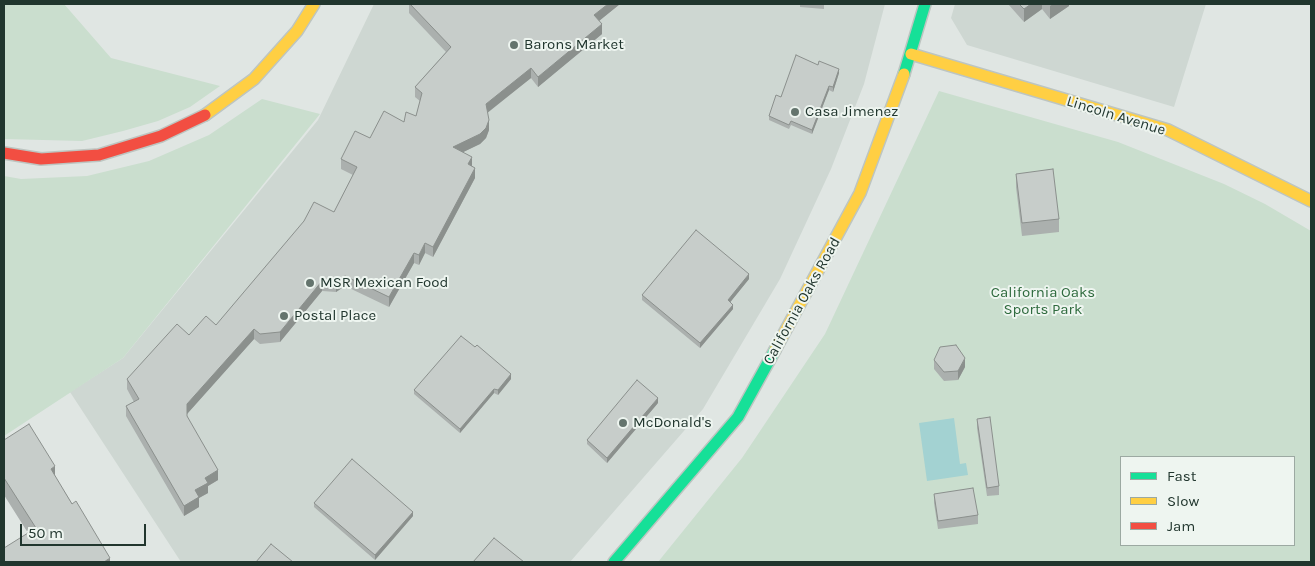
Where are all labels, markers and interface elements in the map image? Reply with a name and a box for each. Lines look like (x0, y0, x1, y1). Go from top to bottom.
place label: Barons Market (524, 36, 624, 54)
marker: Barons Market (508, 39, 520, 51)
street label: Lincoln Avenue (1064, 92, 1168, 140)
place label: Casa Jimenez (805, 103, 898, 121)
marker: Casa Jimenez (789, 106, 801, 118)
street label: California Oaks Road (760, 234, 844, 368)
place label: MSR Mexican Food (320, 274, 448, 292)
marker: MSR Mexican Food (304, 277, 316, 289)
park label: California Oaks Sports Park (991, 284, 1095, 319)
place label: Postal Place (294, 307, 376, 325)
marker: Postal Place (278, 310, 290, 322)
place label: McDonald's (633, 414, 712, 432)
marker: McDonald's (617, 417, 629, 429)
legend (1120, 456, 1295, 546)
text: Fast (1167, 467, 1196, 485)
text: Slow (1167, 492, 1199, 510)
scale bar (22, 514, 149, 546)
text: Jam (1167, 517, 1195, 535)
text: 50 m (28, 524, 63, 542)

